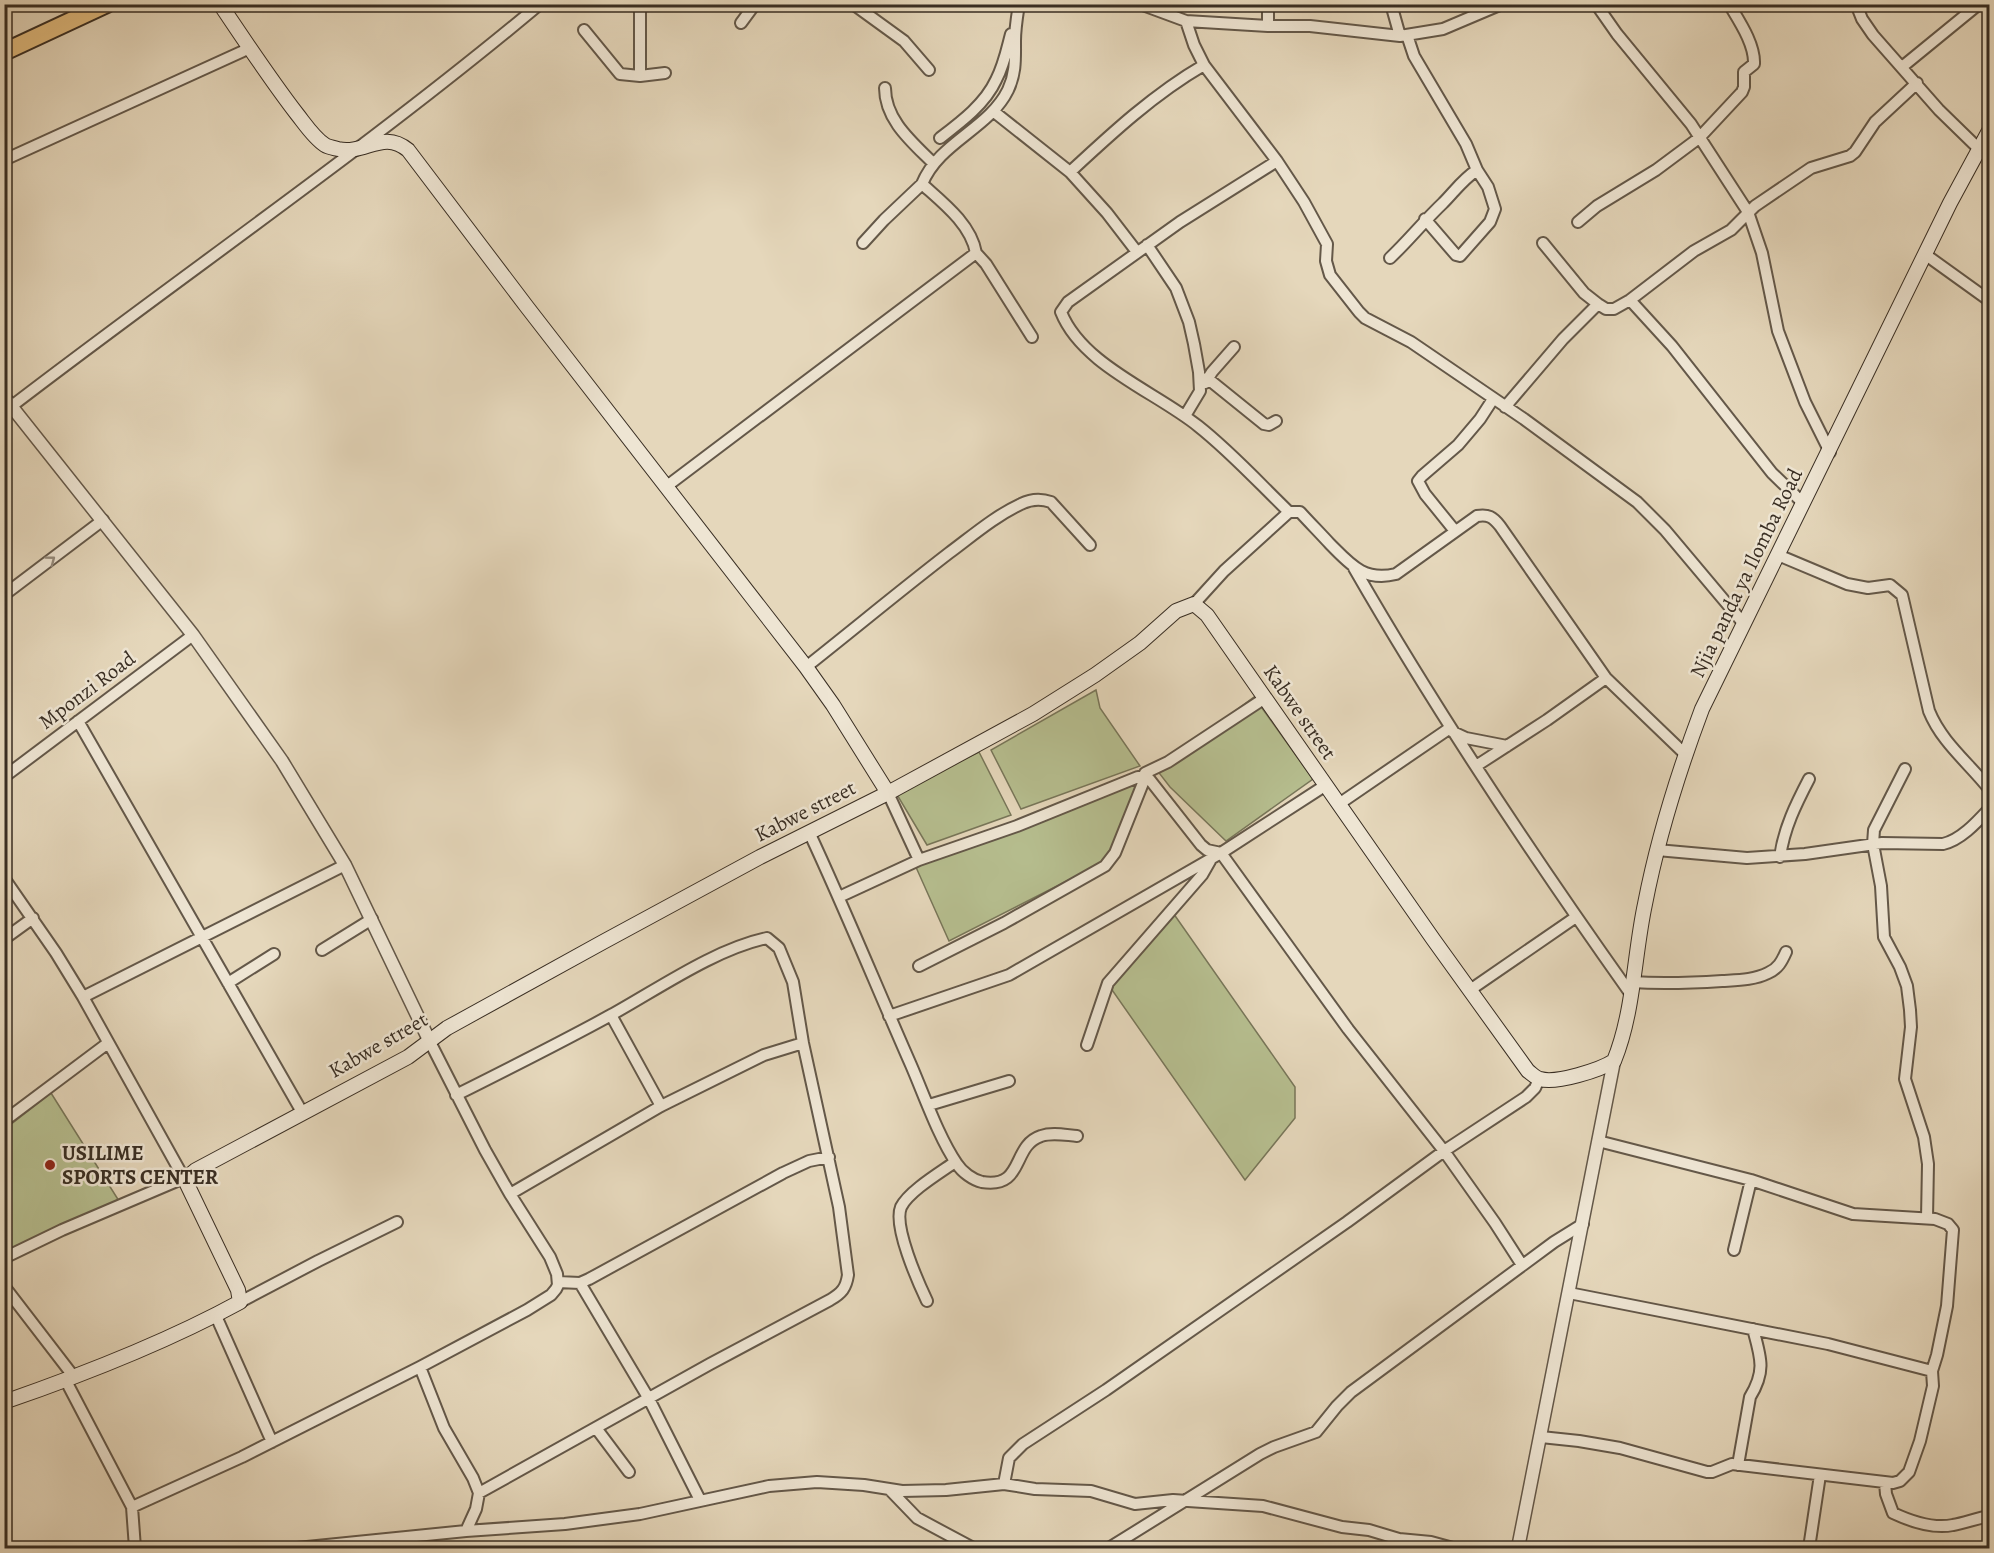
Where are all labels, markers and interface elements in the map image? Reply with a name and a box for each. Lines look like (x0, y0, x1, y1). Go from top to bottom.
street label: Njia panda ya Ilomba Road (1683, 463, 1809, 682)
one-way arrow (44, 556, 55, 567)
street label: Mponzi Road (33, 644, 142, 736)
street label: Kabwe street (1257, 659, 1343, 765)
street label: Kabwe street (750, 774, 860, 848)
street label: Kabwe street (323, 1005, 433, 1085)
place label: USILIME SPORTS CENTER (62, 1139, 219, 1191)
marker: USILIME SPORTS CENTER (43, 1158, 57, 1172)

